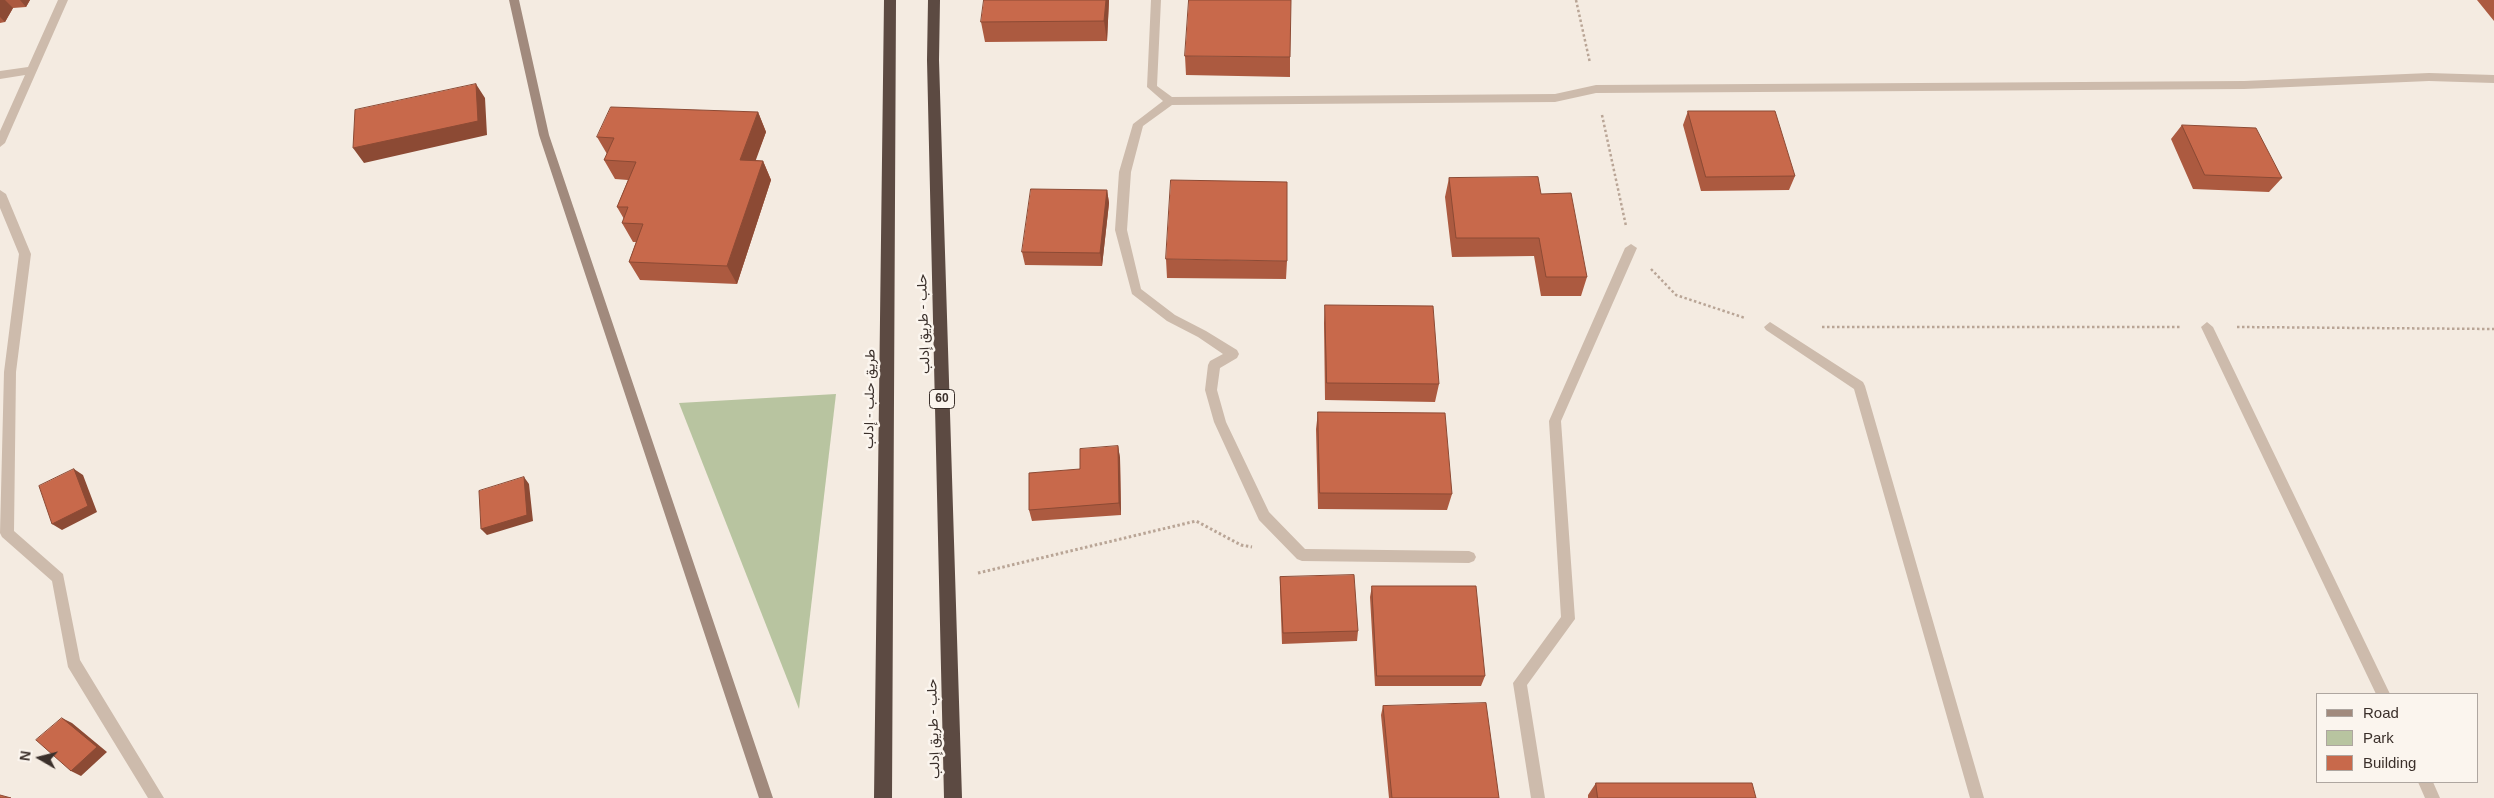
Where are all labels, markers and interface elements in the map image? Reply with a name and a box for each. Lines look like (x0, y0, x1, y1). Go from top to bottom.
street label: حلب - طريق إدلب (914, 274, 934, 374)
street label: طريق حلب - إدلب (861, 349, 879, 449)
road number: 60 (930, 389, 954, 408)
street label: حلب - طريق إدلب (924, 679, 944, 779)
legend (2316, 693, 2479, 783)
text: Road (2363, 704, 2399, 721)
text: Park (2363, 729, 2394, 746)
north arrow (15, 733, 65, 783)
text: N (17, 750, 34, 762)
text: Building (2363, 754, 2416, 771)

